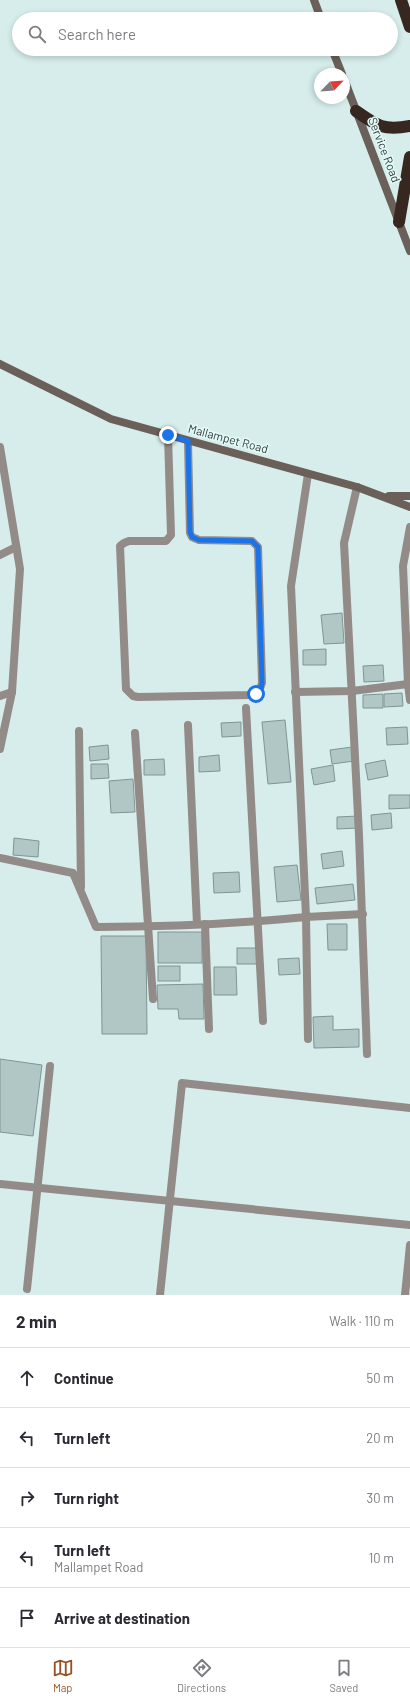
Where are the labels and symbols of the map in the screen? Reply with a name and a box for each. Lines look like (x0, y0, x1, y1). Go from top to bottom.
north arrow (314, 68, 350, 104)
street label: Service Road (366, 115, 404, 184)
street label: Mallampet Road (187, 421, 270, 455)
route end (159, 426, 177, 444)
route start (247, 685, 265, 703)

